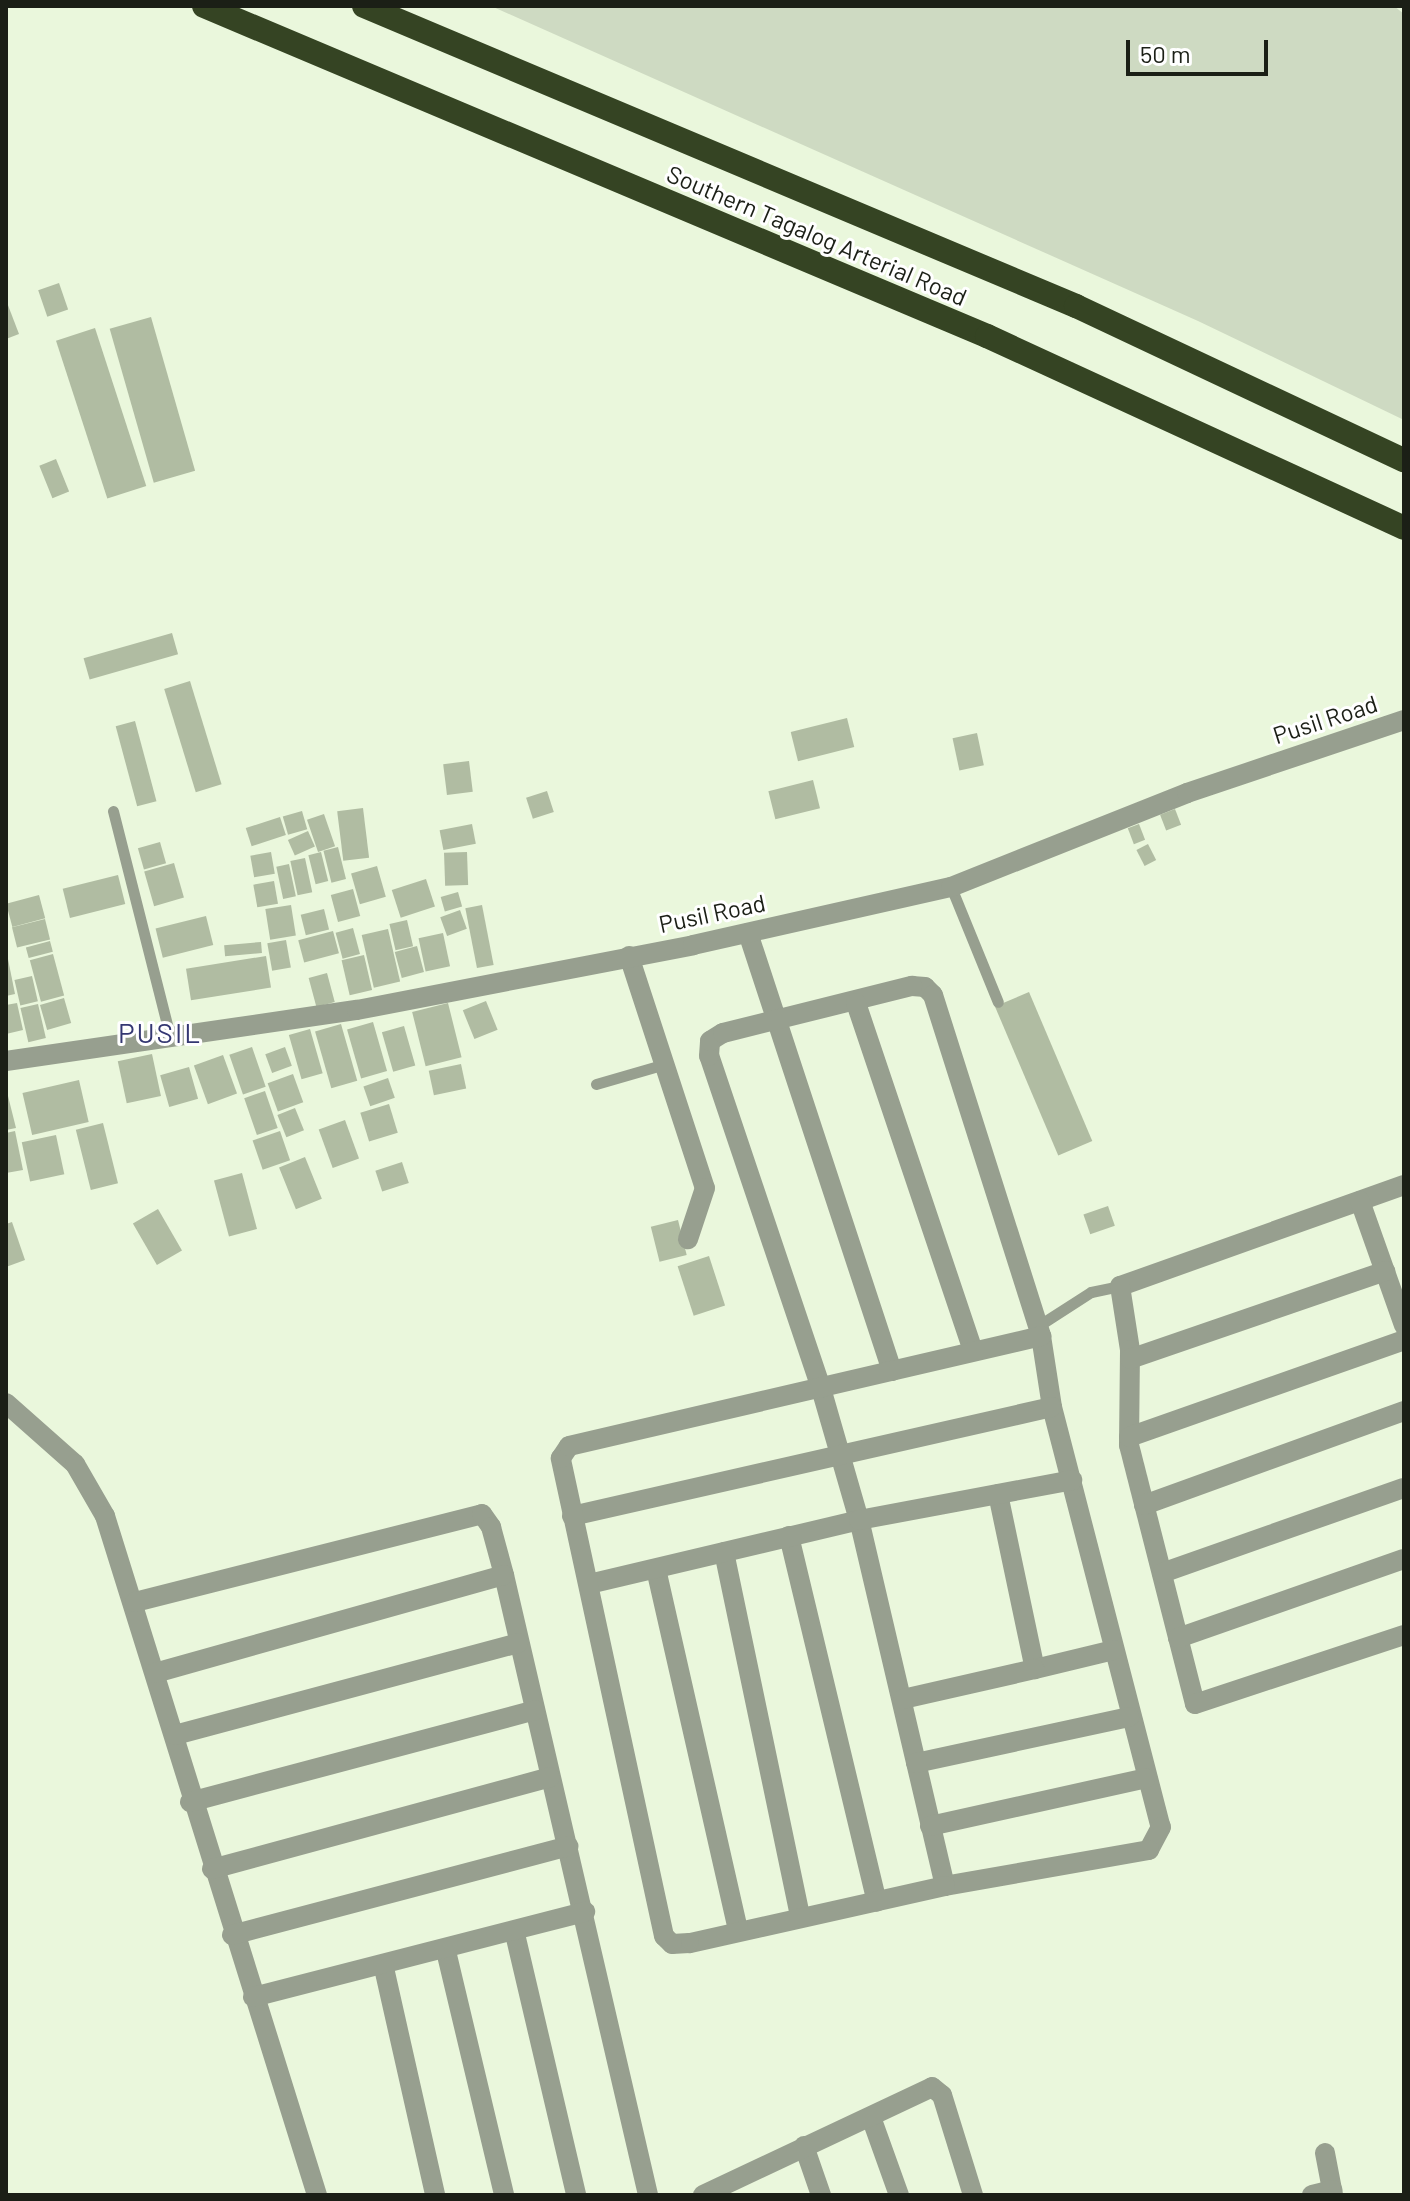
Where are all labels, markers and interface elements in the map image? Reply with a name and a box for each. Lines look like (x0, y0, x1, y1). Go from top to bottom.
scale bar (1130, 24, 1272, 74)
text: 50 m (1140, 39, 1191, 68)
street label: Southern Tagalog Arterial Road (663, 159, 971, 311)
street label: Pusil Road (1269, 689, 1381, 749)
street label: Pusil Road (656, 888, 768, 938)
district label: PUSIL (118, 1015, 202, 1049)

